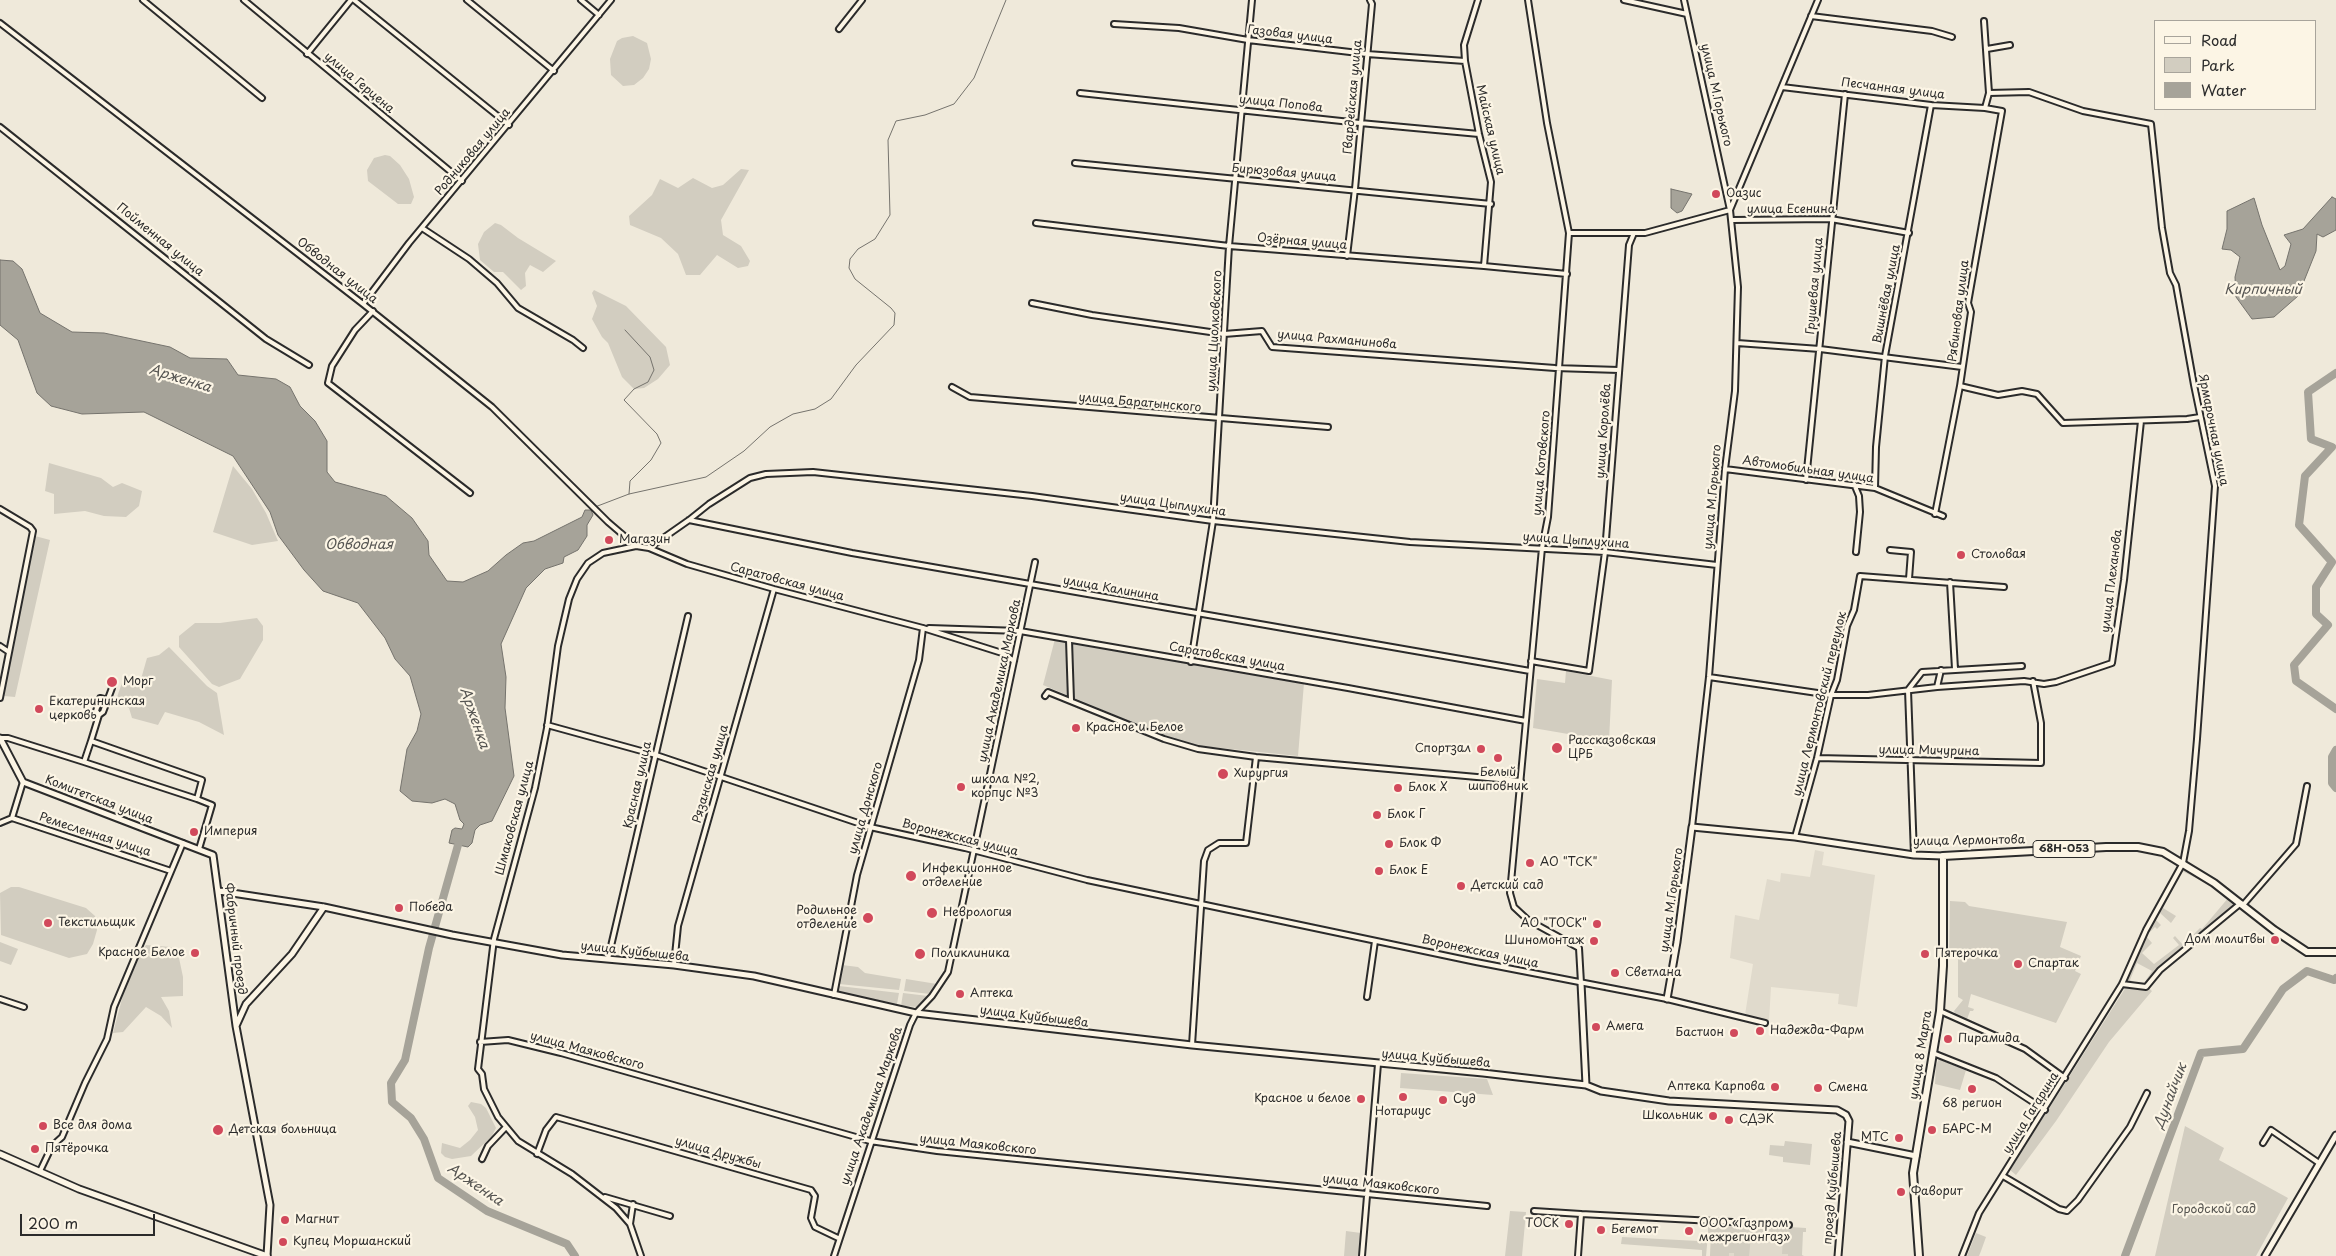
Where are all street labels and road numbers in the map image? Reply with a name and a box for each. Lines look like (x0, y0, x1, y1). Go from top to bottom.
street label: Газовая улица (1246, 23, 1334, 47)
street label: Гвардейская улица (1341, 39, 1365, 155)
street label: улица М.Горького (1697, 42, 1735, 148)
street label: улица Герцена (321, 49, 397, 117)
street label: Песчанная улица (1840, 76, 1946, 102)
street label: Майская улица (1473, 83, 1507, 177)
street label: улица Попова (1238, 92, 1324, 116)
street label: Родниковая улица (432, 105, 514, 199)
street label: Бирюзовая улица (1231, 161, 1337, 185)
street label: Пойменная улица (114, 201, 206, 279)
street label: улица Есенина (1747, 203, 1835, 217)
street label: Озёрная улица (1256, 231, 1348, 253)
street label: Обводная улица (294, 235, 380, 307)
street label: Грушевая улица (1804, 237, 1826, 335)
street label: Вишнёвая улица (1870, 243, 1904, 345)
street label: Рябиновая улица (1946, 259, 1972, 363)
street label: улица Циолковского (1205, 270, 1225, 392)
street label: улица Рахманинова (1277, 328, 1397, 352)
street label: Ярмарочная улица (2195, 373, 2231, 487)
street label: улица Королёва (1593, 383, 1615, 479)
street label: улица Баратынского (1078, 390, 1202, 416)
street label: улица Котовского (1530, 410, 1554, 516)
street label: улица М.Горького (1701, 444, 1725, 550)
street label: Автомобильная улица (1741, 454, 1875, 486)
street label: улица Цыплухина (1119, 490, 1227, 520)
street label: улица Плеханова (2099, 529, 2125, 633)
street label: улица Цыплухина (1522, 530, 1630, 552)
street label: Саратовская улица (728, 560, 846, 604)
street label: улица Калинина (1062, 573, 1160, 605)
street label: улица Академика Маркова (976, 598, 1024, 764)
street label: улица Лермонтовский переулок (1790, 610, 1850, 798)
street label: Саратовская улица (1168, 640, 1286, 674)
street label: Рязанская улица (690, 723, 732, 825)
street label: Красная улица (621, 740, 655, 830)
street label: улица Мичурина (1879, 743, 1979, 759)
street label: Шмаковская улица (493, 759, 537, 877)
street label: улица Донского (846, 760, 886, 856)
street label: Комитетская улица (43, 773, 155, 827)
street label: Ремесленная улица (37, 810, 153, 860)
street label: Воронежская улица (900, 817, 1020, 859)
street label: улица Лермонтова (1913, 833, 2025, 849)
road number: 68Н-053 (2033, 841, 2095, 858)
street label: улица М.Горького (1658, 847, 1686, 953)
street label: Фабричный проезд (221, 882, 249, 996)
street label: Воронежская улица (1420, 933, 1540, 971)
street label: улица Куйбышева (580, 939, 690, 965)
street label: улица Куйбышева (979, 1003, 1089, 1031)
street label: улица 8 Марта (1907, 1010, 1935, 1100)
street label: улица Академика Маркова (838, 1025, 906, 1187)
street label: улица Маяковского (528, 1029, 646, 1073)
street label: улица Куйбышева (1381, 1047, 1491, 1071)
street label: улица Гагарина (2000, 1069, 2062, 1157)
street label: проезд Куйбышева (1821, 1131, 1845, 1245)
street label: улица Маяковского (919, 1132, 1037, 1158)
street label: улица Дружбы (673, 1134, 763, 1172)
street label: улица Маяковского (1322, 1172, 1440, 1198)

